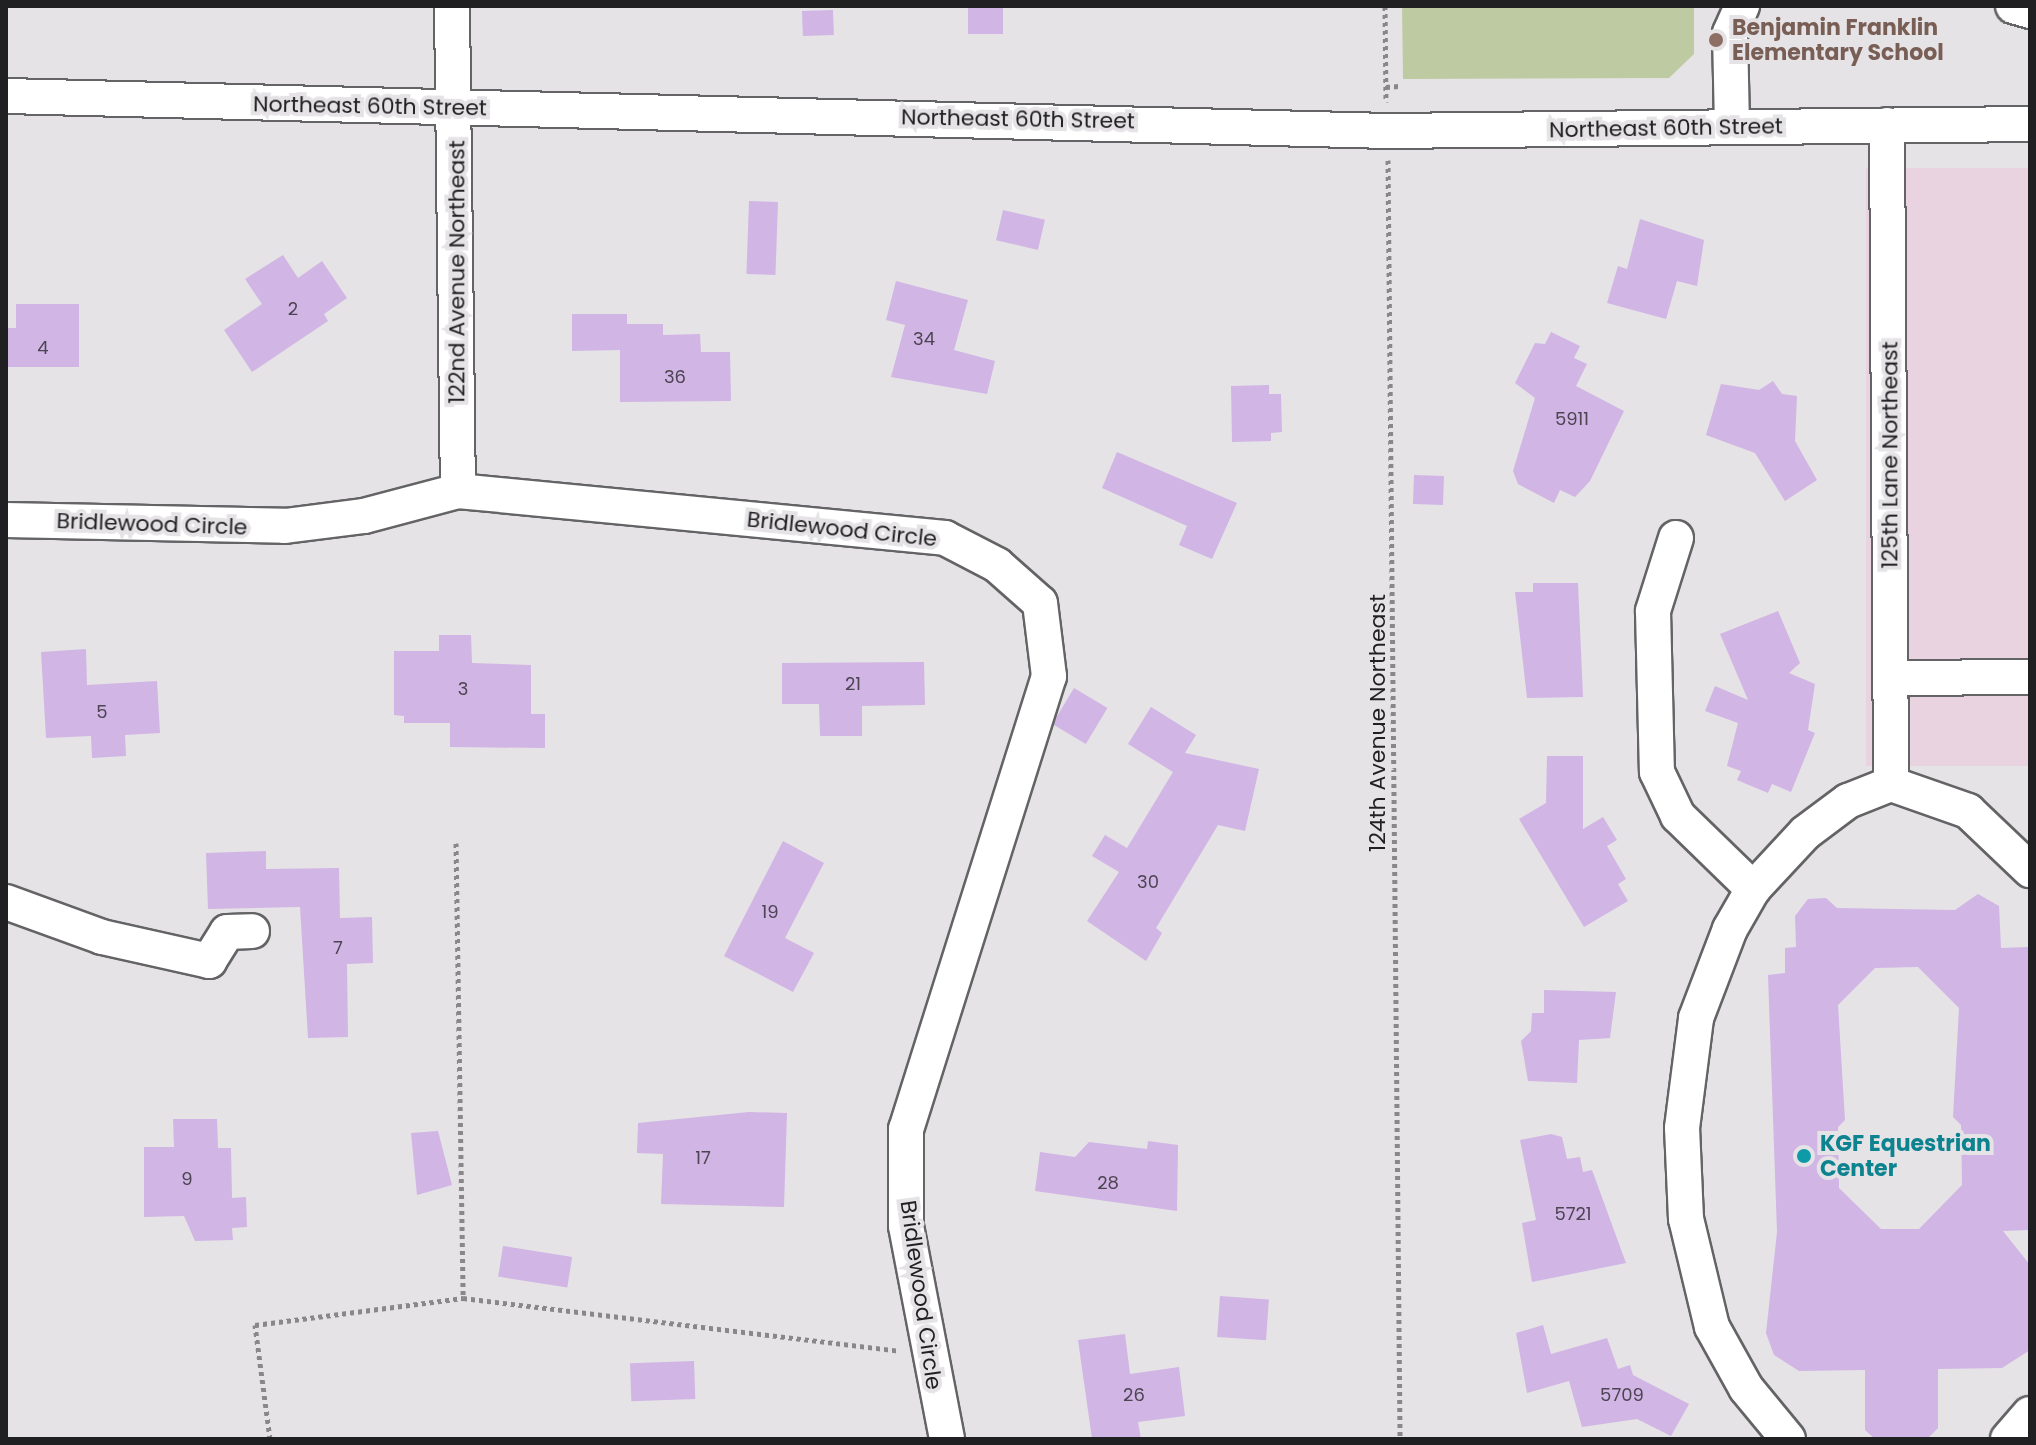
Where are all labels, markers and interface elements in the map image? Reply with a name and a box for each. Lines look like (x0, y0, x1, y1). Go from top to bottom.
place label: Benjamin Franklin Elementary School (1732, 14, 1944, 66)
marker: Benjamin Franklin Elementary School (1707, 31, 1725, 49)
street label: Northeast 60th Street (253, 91, 487, 121)
street label: Northeast 60th Street (901, 104, 1135, 134)
street label: Northeast 60th Street (1549, 113, 1783, 143)
street label: 122nd Avenue Northeast (444, 140, 470, 404)
house number: 2 (288, 298, 298, 320)
house number: 34 (913, 328, 935, 350)
house number: 4 (37, 337, 49, 359)
street label: 125th Lane Northeast (1877, 341, 1903, 569)
house number: 36 (664, 366, 686, 388)
house number: 5911 (1555, 408, 1589, 430)
street label: Bridlewood Circle (746, 506, 938, 552)
street label: Bridlewood Circle (56, 507, 248, 541)
street label: 124th Avenue Northeast (1365, 594, 1391, 852)
house number: 21 (845, 673, 861, 695)
house number: 3 (458, 678, 468, 700)
house number: 5 (96, 701, 108, 723)
house number: 30 (1137, 871, 1159, 893)
house number: 19 (761, 901, 779, 923)
house number: 7 (333, 937, 343, 959)
place label: KGF Equestrian Center (1820, 1130, 1991, 1182)
house number: 17 (695, 1147, 711, 1169)
marker: KGF Equestrian Center (1795, 1147, 1813, 1165)
house number: 9 (181, 1168, 193, 1190)
house number: 28 (1097, 1172, 1119, 1194)
street label: Bridlewood Circle (895, 1199, 947, 1391)
house number: 5721 (1554, 1203, 1592, 1225)
house number: 26 (1123, 1384, 1145, 1406)
house number: 5709 (1600, 1384, 1644, 1406)

